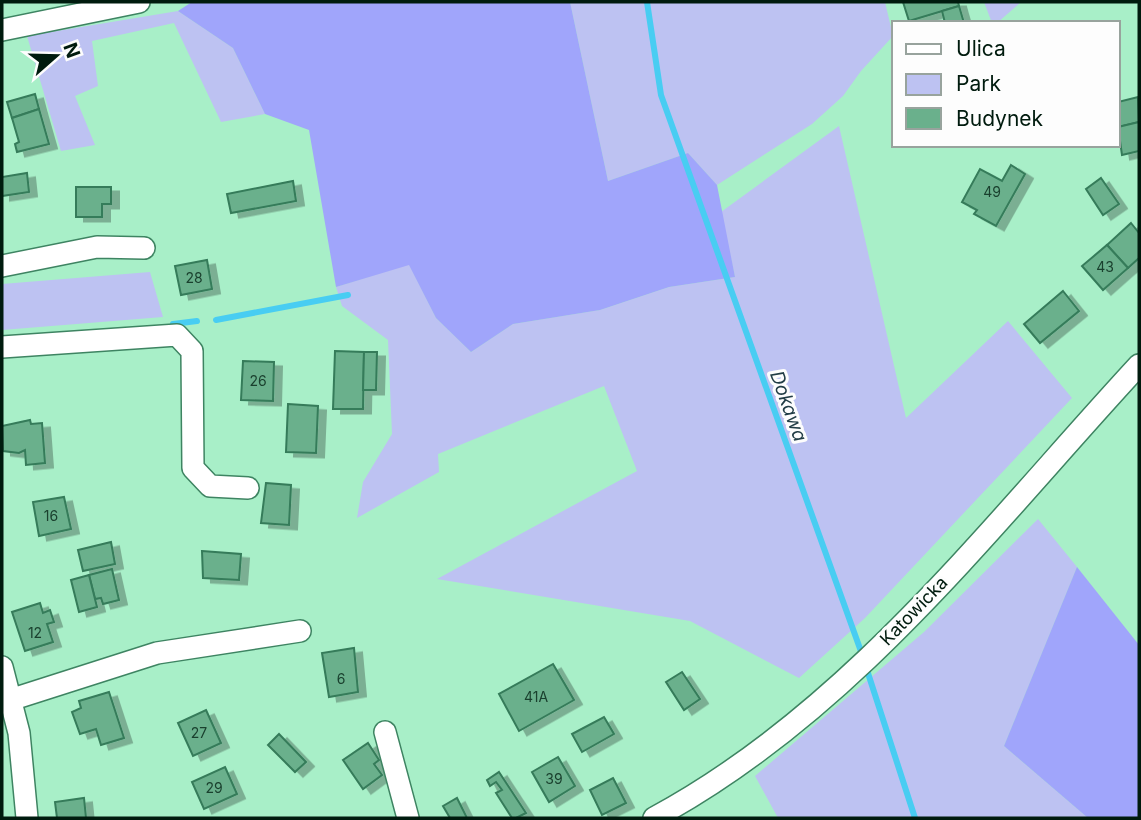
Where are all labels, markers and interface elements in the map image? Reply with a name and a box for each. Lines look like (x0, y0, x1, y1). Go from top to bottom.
north arrow (21, 21, 91, 91)
legend (892, 21, 1120, 147)
text: Ulica (956, 36, 1006, 61)
text: N (58, 40, 85, 61)
text: Park (956, 71, 1001, 96)
text: Budynek (956, 106, 1044, 131)
house number: 49 (983, 183, 1001, 200)
house number: 43 (1096, 258, 1114, 275)
house number: 28 (185, 269, 203, 286)
water label: Dokawa (765, 368, 812, 445)
house number: 26 (249, 372, 267, 389)
house number: 16 (44, 507, 58, 524)
street label: Katowicka (876, 572, 952, 650)
house number: 12 (28, 624, 42, 641)
house number: 6 (337, 670, 345, 687)
house number: 41A (524, 688, 548, 705)
house number: 27 (191, 724, 207, 741)
house number: 39 (545, 770, 563, 787)
house number: 29 (205, 779, 223, 796)

